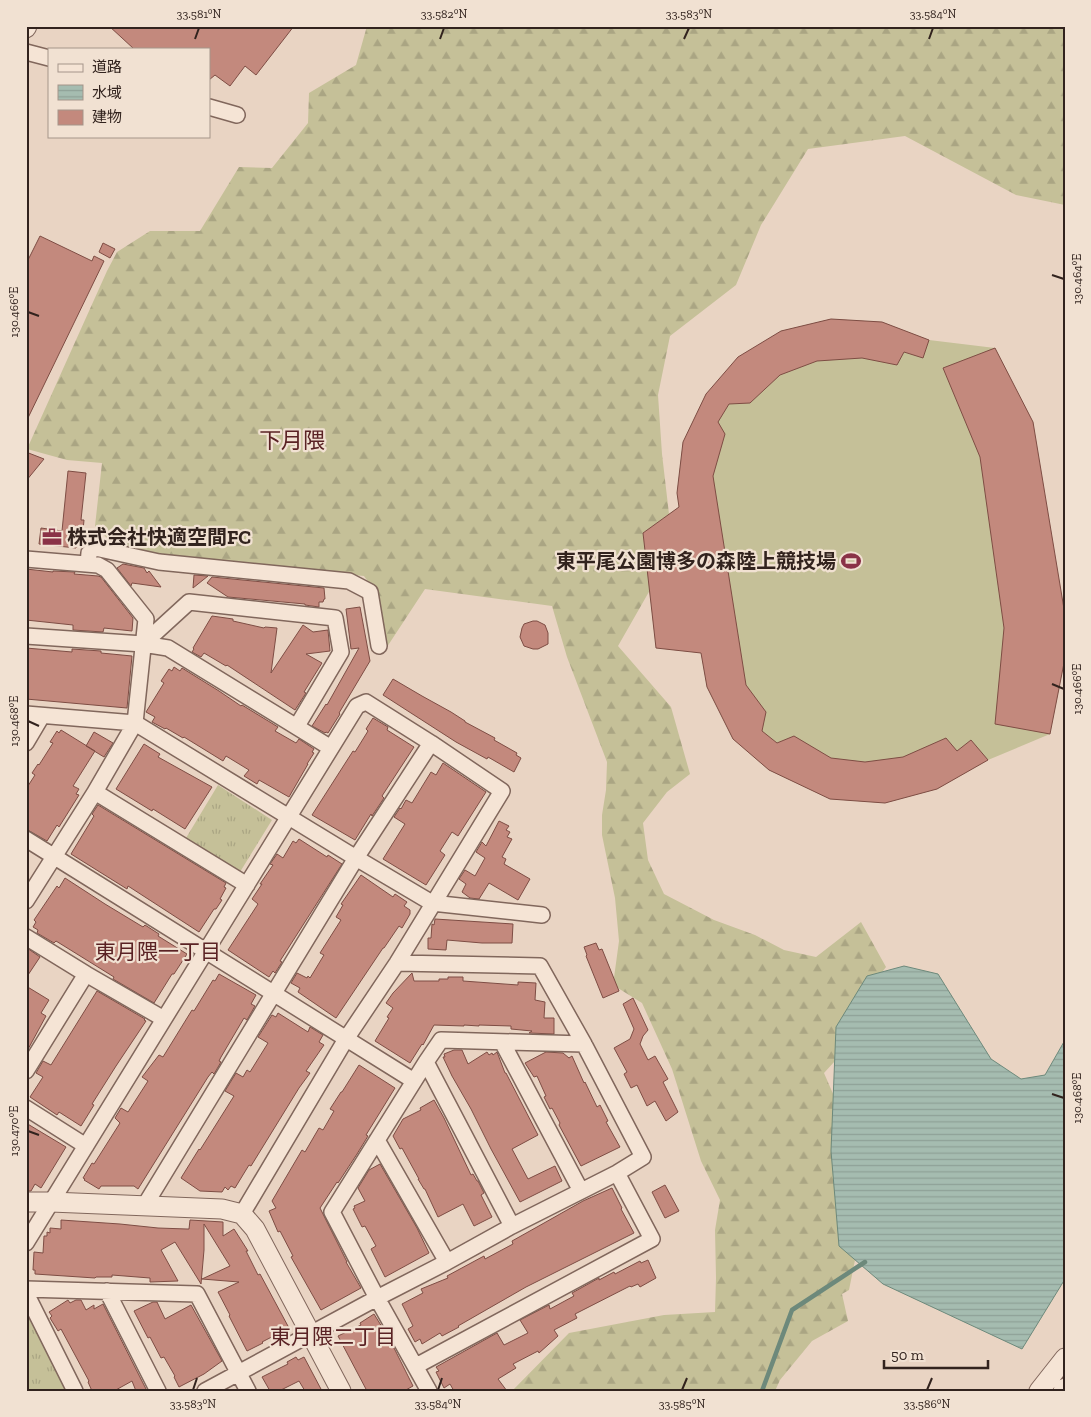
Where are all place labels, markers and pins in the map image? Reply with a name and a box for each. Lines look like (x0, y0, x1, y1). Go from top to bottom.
place label: 株式会社快適空間FC (67, 525, 251, 549)
office icon: 株式会社快適空間FC (41, 526, 63, 548)
place label: 東平尾公園博多の森陸上競技場 (556, 549, 836, 573)
sports icon: 東平尾公園博多の森陸上競技場 (840, 550, 862, 572)

